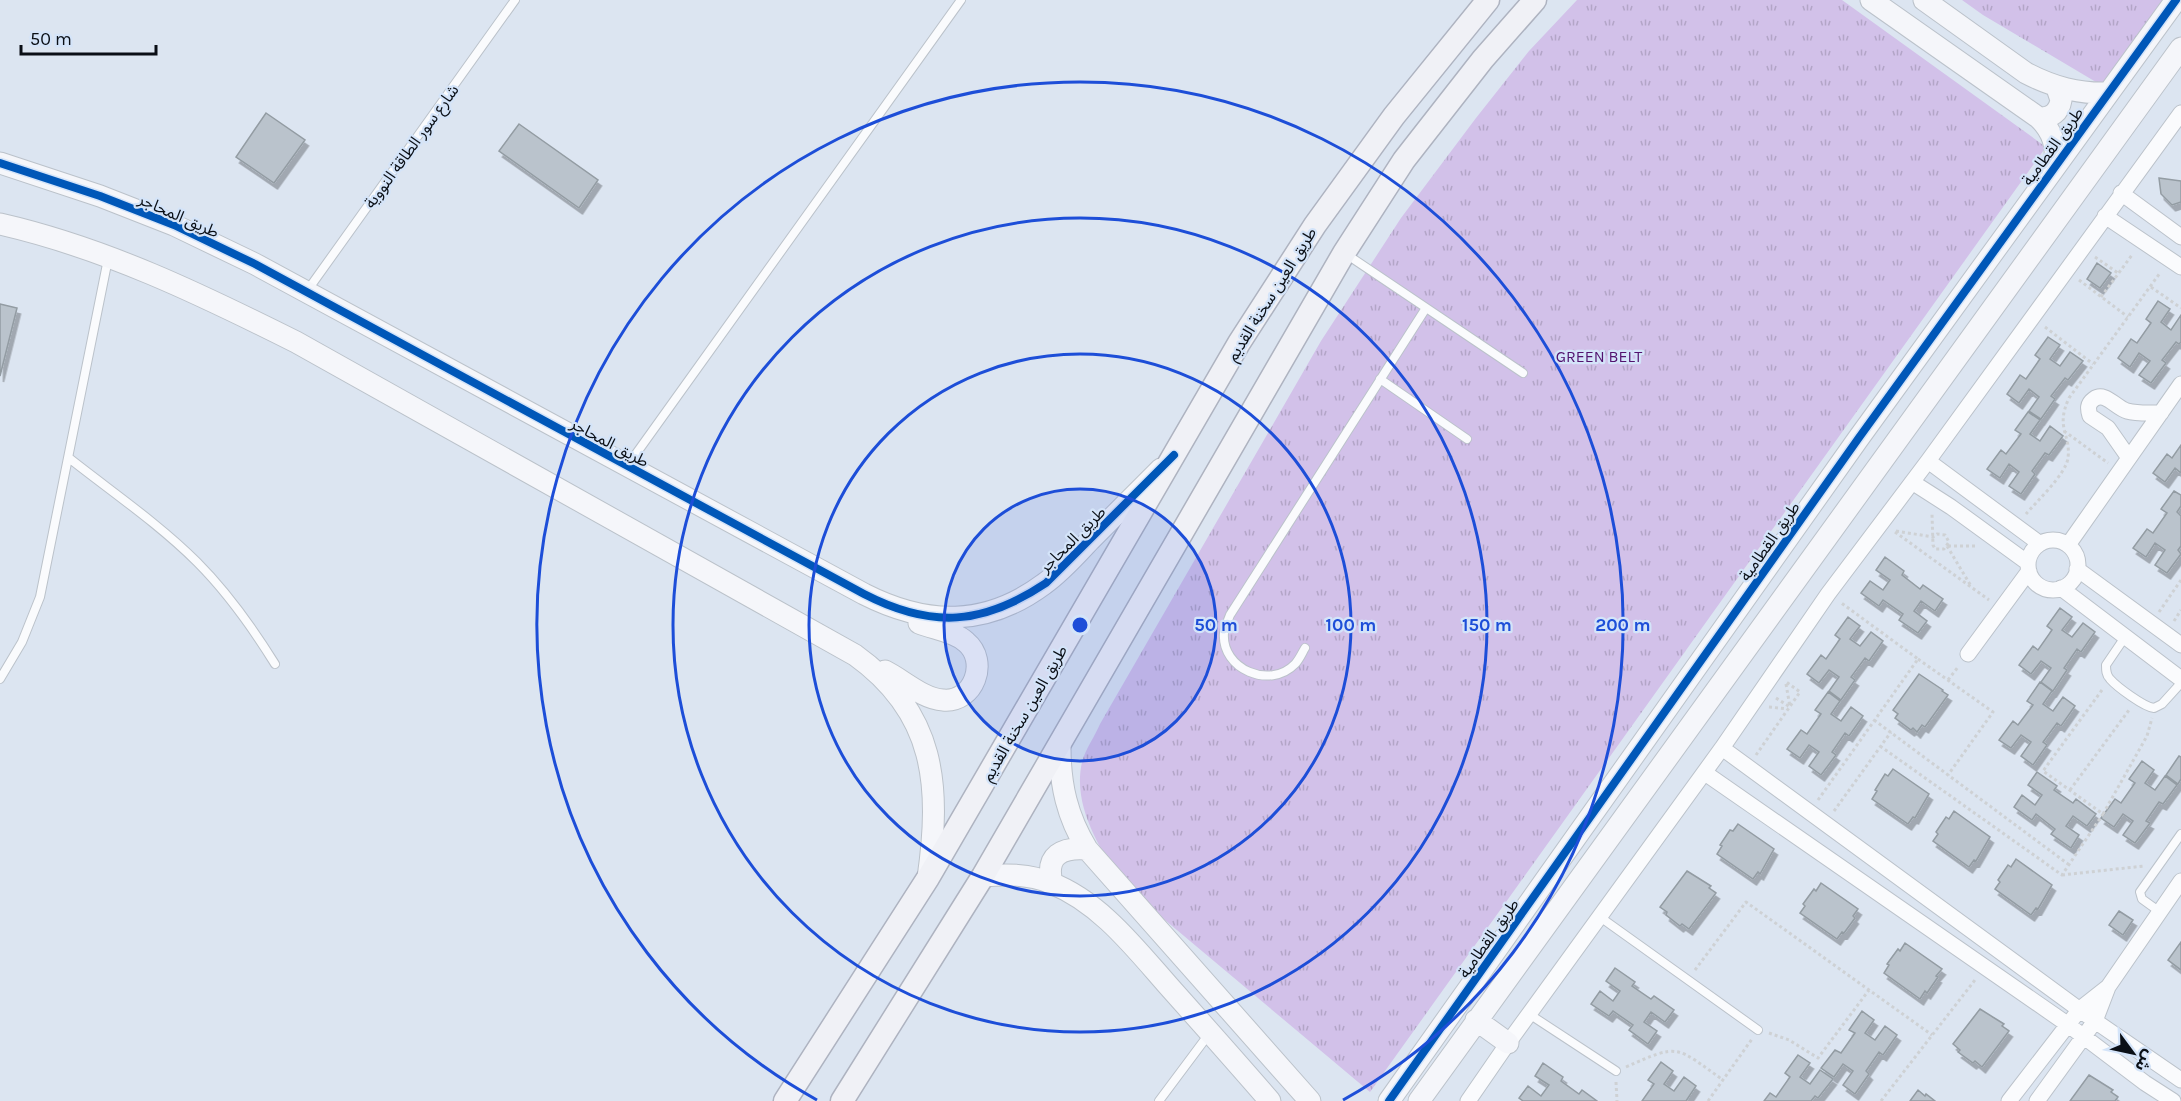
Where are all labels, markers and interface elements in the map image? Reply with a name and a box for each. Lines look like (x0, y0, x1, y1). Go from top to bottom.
scale bar (21, 18, 156, 56)
text: 50 m (30, 28, 72, 50)
street label: شارع سور الطاقة النووية (360, 81, 465, 214)
street label: طريق القطامية (2018, 103, 2088, 190)
street label: طريق المحاجر (134, 189, 222, 243)
street label: طريق العين سخنة القديم (1223, 224, 1323, 366)
park label: GREEN BELT (1556, 347, 1642, 366)
street label: طريق المحاجر (566, 413, 652, 472)
street label: طريق القطامية (1735, 498, 1805, 585)
street label: طريق المحاجر (1035, 502, 1110, 578)
text: 50 m (1194, 614, 1238, 636)
text: 100 m (1326, 614, 1376, 636)
text: 150 m (1462, 614, 1512, 636)
text: 200 m (1595, 614, 1651, 636)
centre of rings (1070, 615, 1090, 635)
street label: طريق العين سخنة القديم (978, 642, 1074, 786)
street label: طريق القطامية (1454, 895, 1524, 982)
north arrow (2103, 1023, 2163, 1083)
text: ش (2131, 1047, 2159, 1075)

